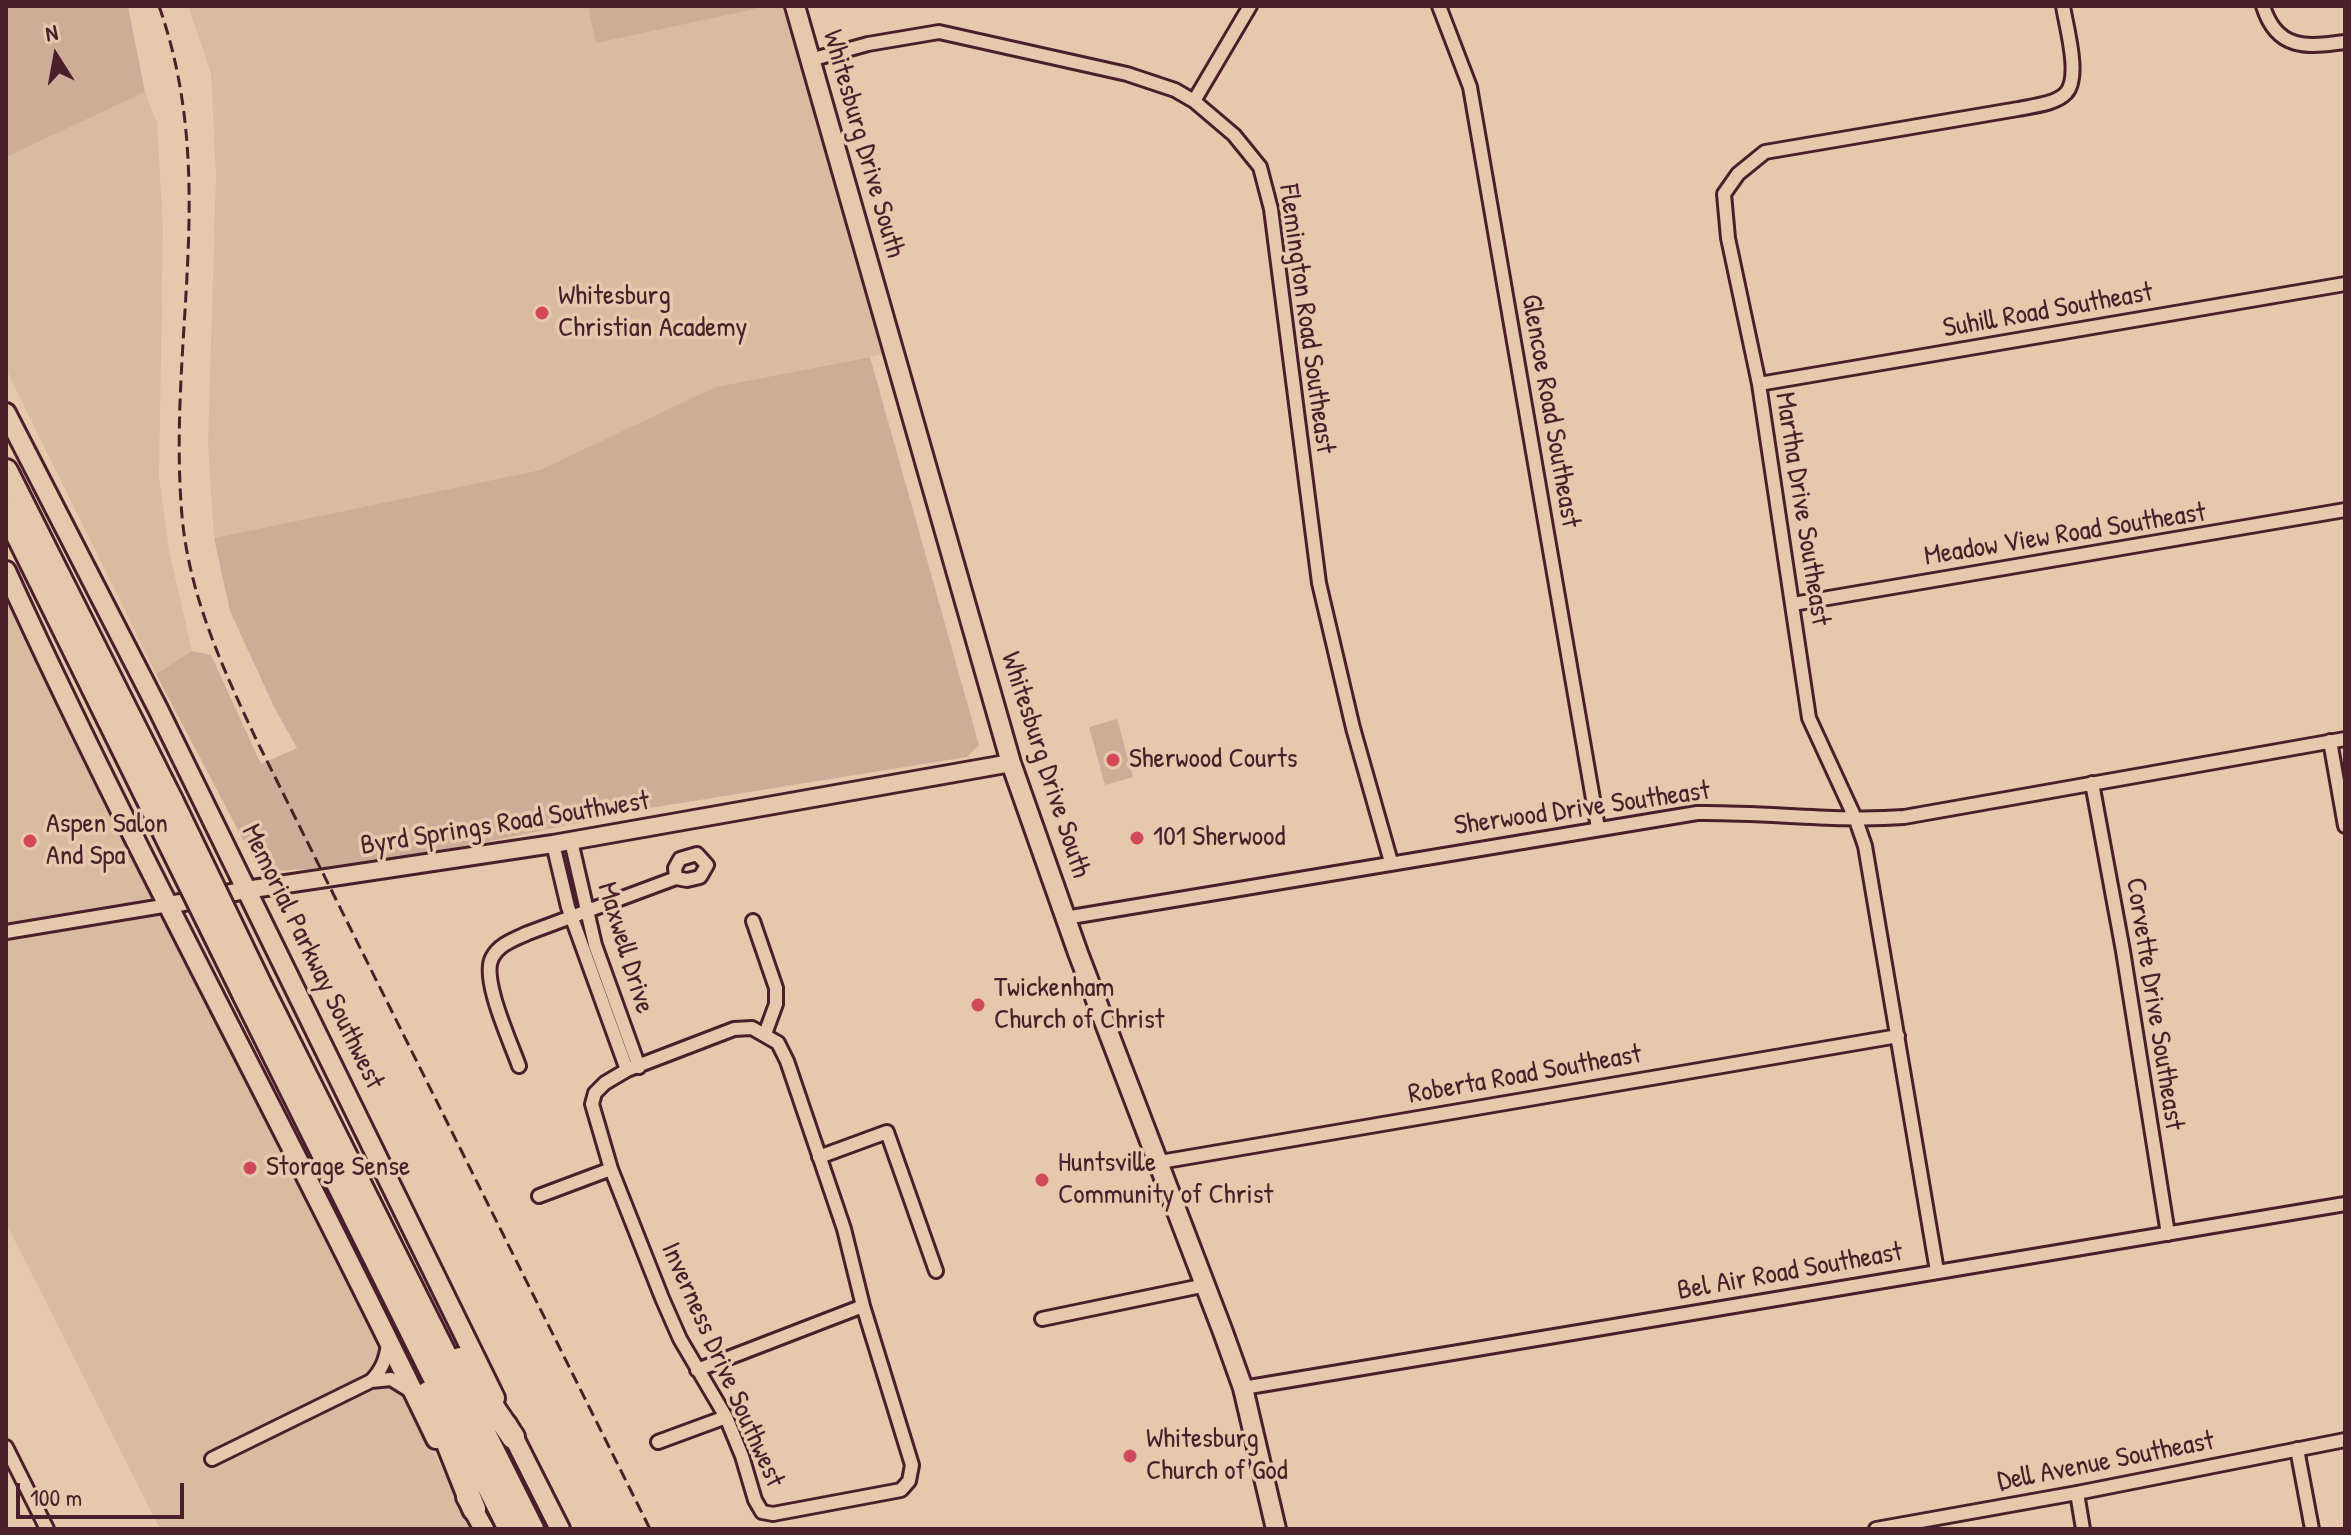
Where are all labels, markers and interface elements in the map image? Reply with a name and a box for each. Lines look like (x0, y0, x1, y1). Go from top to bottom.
north arrow (16, 16, 96, 96)
text: N (43, 17, 60, 48)
street label: Whitesburg Drive South (814, 26, 912, 262)
street label: Flemington Road Southeast (1270, 182, 1342, 456)
street label: Suhill Road Southeast (1941, 276, 2155, 346)
place label: Whitesburg Christian Academy (558, 280, 747, 346)
street label: Glencoe Road Southeast (1513, 292, 1587, 530)
marker: Whitesburg Christian Academy (533, 304, 551, 322)
street label: Martha Drive Southeast (1767, 390, 1837, 628)
street label: Meadow View Road Southeast (1922, 496, 2208, 574)
street label: Whitesburg Drive South (993, 648, 1097, 882)
place label: Sherwood Courts (1129, 743, 1297, 777)
marker: Sherwood Courts (1104, 751, 1122, 769)
street label: Sherwood Drive Southeast (1452, 774, 1712, 844)
street label: Byrd Springs Road Southwest (358, 785, 652, 863)
place label: Aspen Salon And Spa (46, 808, 168, 874)
street label: Memorial Parkway Southwest (233, 819, 391, 1095)
place label: 101 Sherwood (1153, 821, 1285, 855)
marker: 101 Sherwood (1128, 829, 1146, 847)
marker: Aspen Salon And Spa (21, 832, 39, 850)
street label: Corvette Drive Southeast (2117, 875, 2191, 1133)
street label: Maxwell Drive (589, 878, 661, 1018)
place label: Twickenham Church of Christ (994, 972, 1164, 1038)
marker: Twickenham Church of Christ (969, 996, 987, 1014)
street label: Roberta Road Southeast (1406, 1038, 1644, 1112)
place label: Huntsville Community of Christ (1058, 1147, 1273, 1213)
place label: Storage Sense (266, 1151, 410, 1185)
marker: Storage Sense (241, 1159, 259, 1177)
marker: Huntsville Community of Christ (1033, 1171, 1051, 1189)
street label: Bel Air Road Southeast (1675, 1236, 1905, 1308)
street label: Inverness Drive Southwest (653, 1237, 791, 1493)
place label: Whitesburg Church of God (1146, 1423, 1288, 1489)
street label: Dell Avenue Southeast (1995, 1425, 2217, 1499)
marker: Whitesburg Church of God (1121, 1447, 1139, 1465)
scale bar (20, 1467, 188, 1517)
text: 100 m (30, 1481, 82, 1513)

